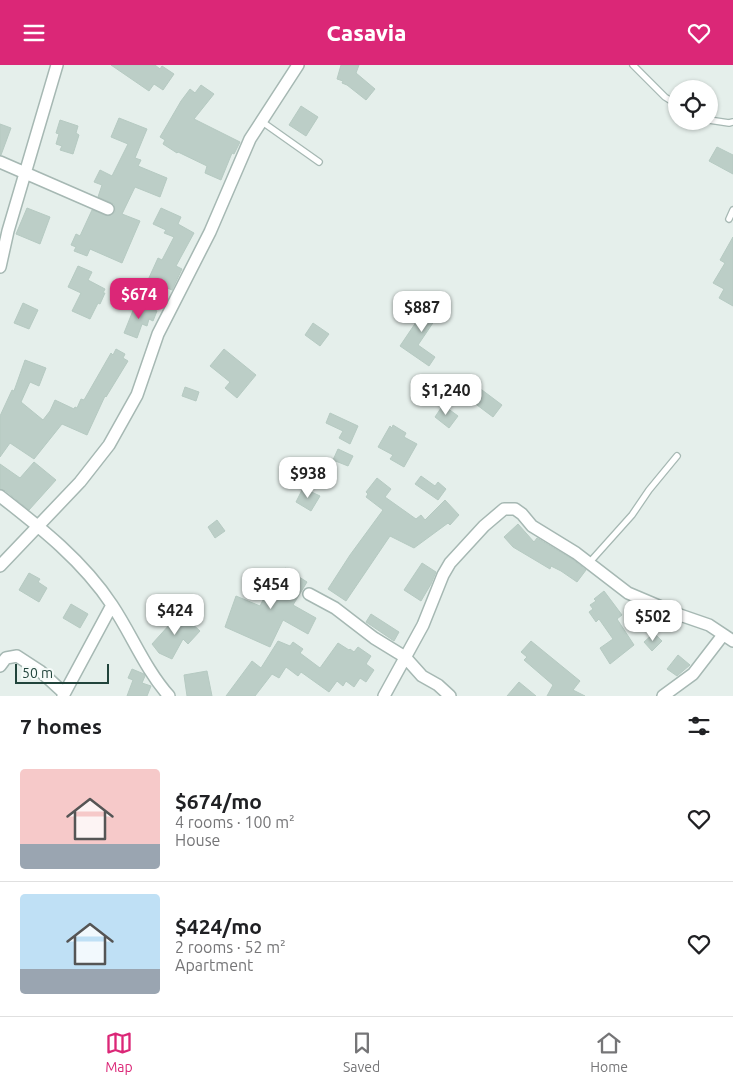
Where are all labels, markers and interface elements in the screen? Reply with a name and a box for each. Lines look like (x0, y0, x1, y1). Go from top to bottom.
icon: menu (20, 19, 48, 47)
icon: heart (685, 19, 713, 47)
text: Casavia (327, 20, 406, 45)
map controls (668, 80, 718, 130)
button: locate (668, 80, 718, 130)
pin: $674 (109, 277, 169, 320)
text: $674 (121, 285, 157, 303)
pin: $887 (392, 291, 452, 333)
text: $887 (404, 298, 440, 316)
pin: $1,240 (405, 373, 487, 416)
text: $1,240 (421, 381, 471, 399)
pin: $938 (278, 457, 338, 499)
text: $938 (290, 464, 326, 482)
pin: $454 (241, 567, 301, 610)
text: $454 (253, 575, 289, 593)
pin: $424 (145, 593, 205, 636)
pin: $502 (623, 599, 683, 642)
text: $424 (157, 601, 193, 619)
text: $502 (635, 607, 671, 625)
scale bar (15, 661, 109, 684)
text: 50 m (22, 665, 53, 681)
icon: filters (685, 712, 713, 740)
text: 7 homes (20, 714, 102, 738)
icon: home (60, 789, 120, 849)
text: $674/mo (175, 789, 262, 813)
icon: heart (685, 805, 713, 833)
text: 4 rooms · 100 m² (175, 813, 295, 831)
text: House (175, 831, 220, 849)
icon: home (60, 914, 120, 974)
text: $424/mo (175, 914, 262, 938)
icon: heart (685, 930, 713, 958)
text: 2 rooms · 52 m² (175, 938, 286, 956)
text: Apartment (175, 956, 253, 974)
tab: Map (105, 1029, 133, 1075)
tab: Saved (343, 1029, 380, 1075)
tab: Home (590, 1029, 628, 1075)

